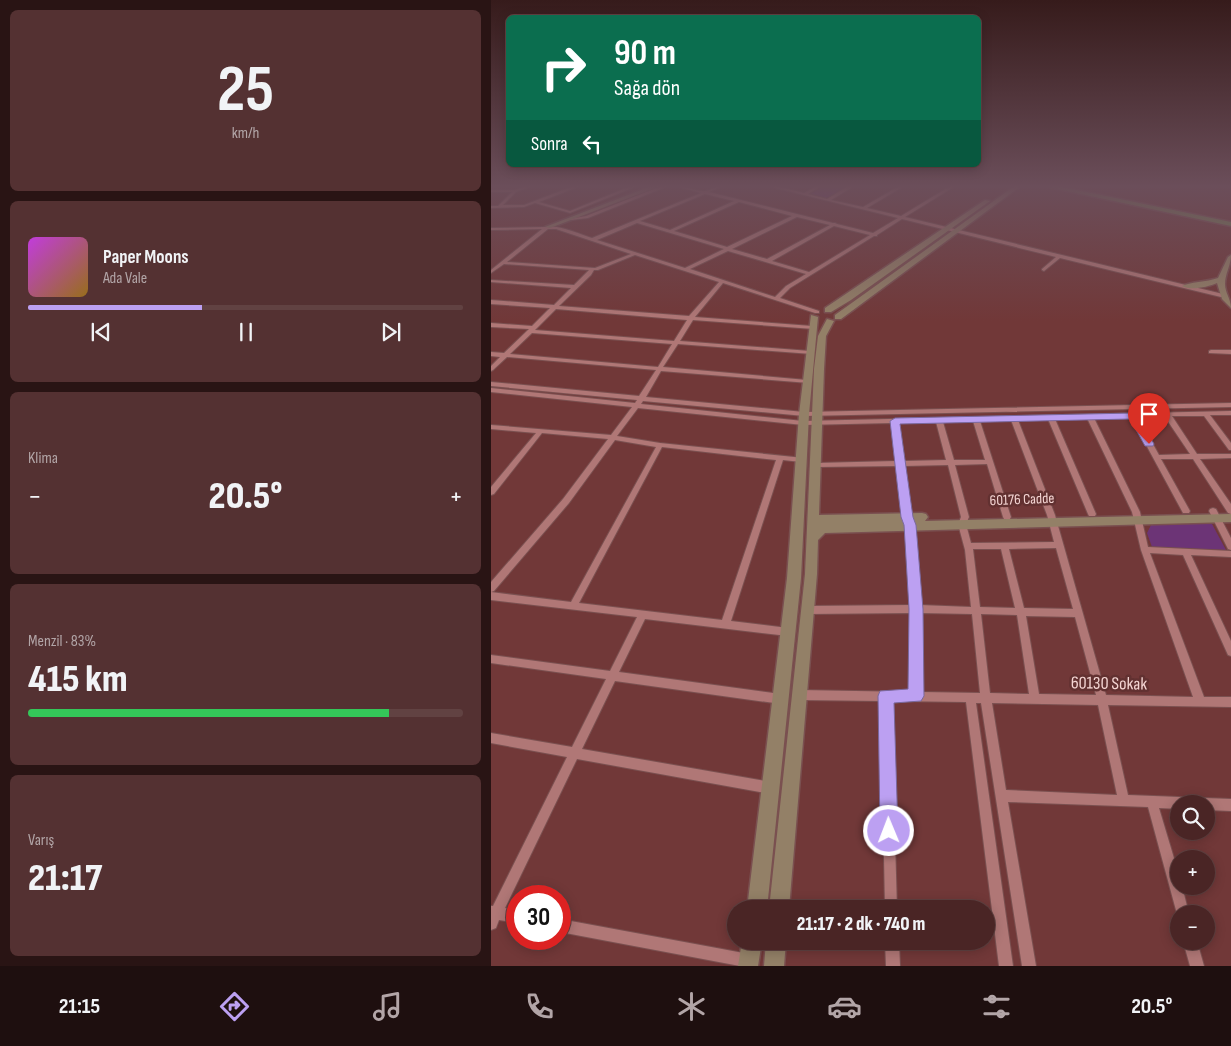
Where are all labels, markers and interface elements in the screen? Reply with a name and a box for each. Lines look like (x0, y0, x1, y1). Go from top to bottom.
text: 90 m (614, 32, 676, 75)
icon: right (531, 35, 596, 100)
text: 25 (217, 52, 274, 130)
text: Sağa dön (614, 75, 680, 102)
text: km/h (232, 124, 259, 143)
icon: left (578, 130, 606, 158)
text: Sonra (531, 133, 568, 156)
text: Paper Moons (103, 246, 189, 269)
text: Ada Vale (103, 269, 147, 288)
icon: previous (87, 318, 115, 346)
icon: pause (232, 318, 260, 346)
icon: next (377, 318, 405, 346)
pin (1128, 393, 1170, 444)
icon: arrive (1135, 400, 1163, 428)
text: Klima (28, 449, 58, 468)
text: 20.5° (209, 474, 282, 519)
text: − (28, 480, 42, 513)
text: + (449, 480, 463, 513)
street label: 60176 Cadde (989, 489, 1055, 510)
text: Menzil · 83% (28, 632, 96, 651)
text: 415 km (28, 657, 128, 702)
street label: 60130 Sokak (1071, 672, 1148, 695)
map controls (1170, 795, 1215, 950)
button: search (1170, 795, 1215, 840)
position arrow (862, 804, 914, 856)
text: Varış (28, 831, 54, 850)
button: + (1170, 850, 1215, 895)
text: 21:17 (28, 856, 102, 901)
speed limit sign: 30 (506, 885, 571, 950)
button: − (1170, 905, 1215, 950)
text: 21:17 · 2 dk · 740 m (797, 913, 925, 936)
icon: directions (217, 989, 252, 1024)
icon: music (370, 989, 405, 1024)
icon: phone (522, 989, 557, 1024)
icon: climate (674, 989, 709, 1024)
icon: car (827, 989, 862, 1024)
icon: filters (979, 989, 1014, 1024)
text: 21:15 (59, 993, 100, 1020)
text: 20.5° (1131, 993, 1172, 1020)

